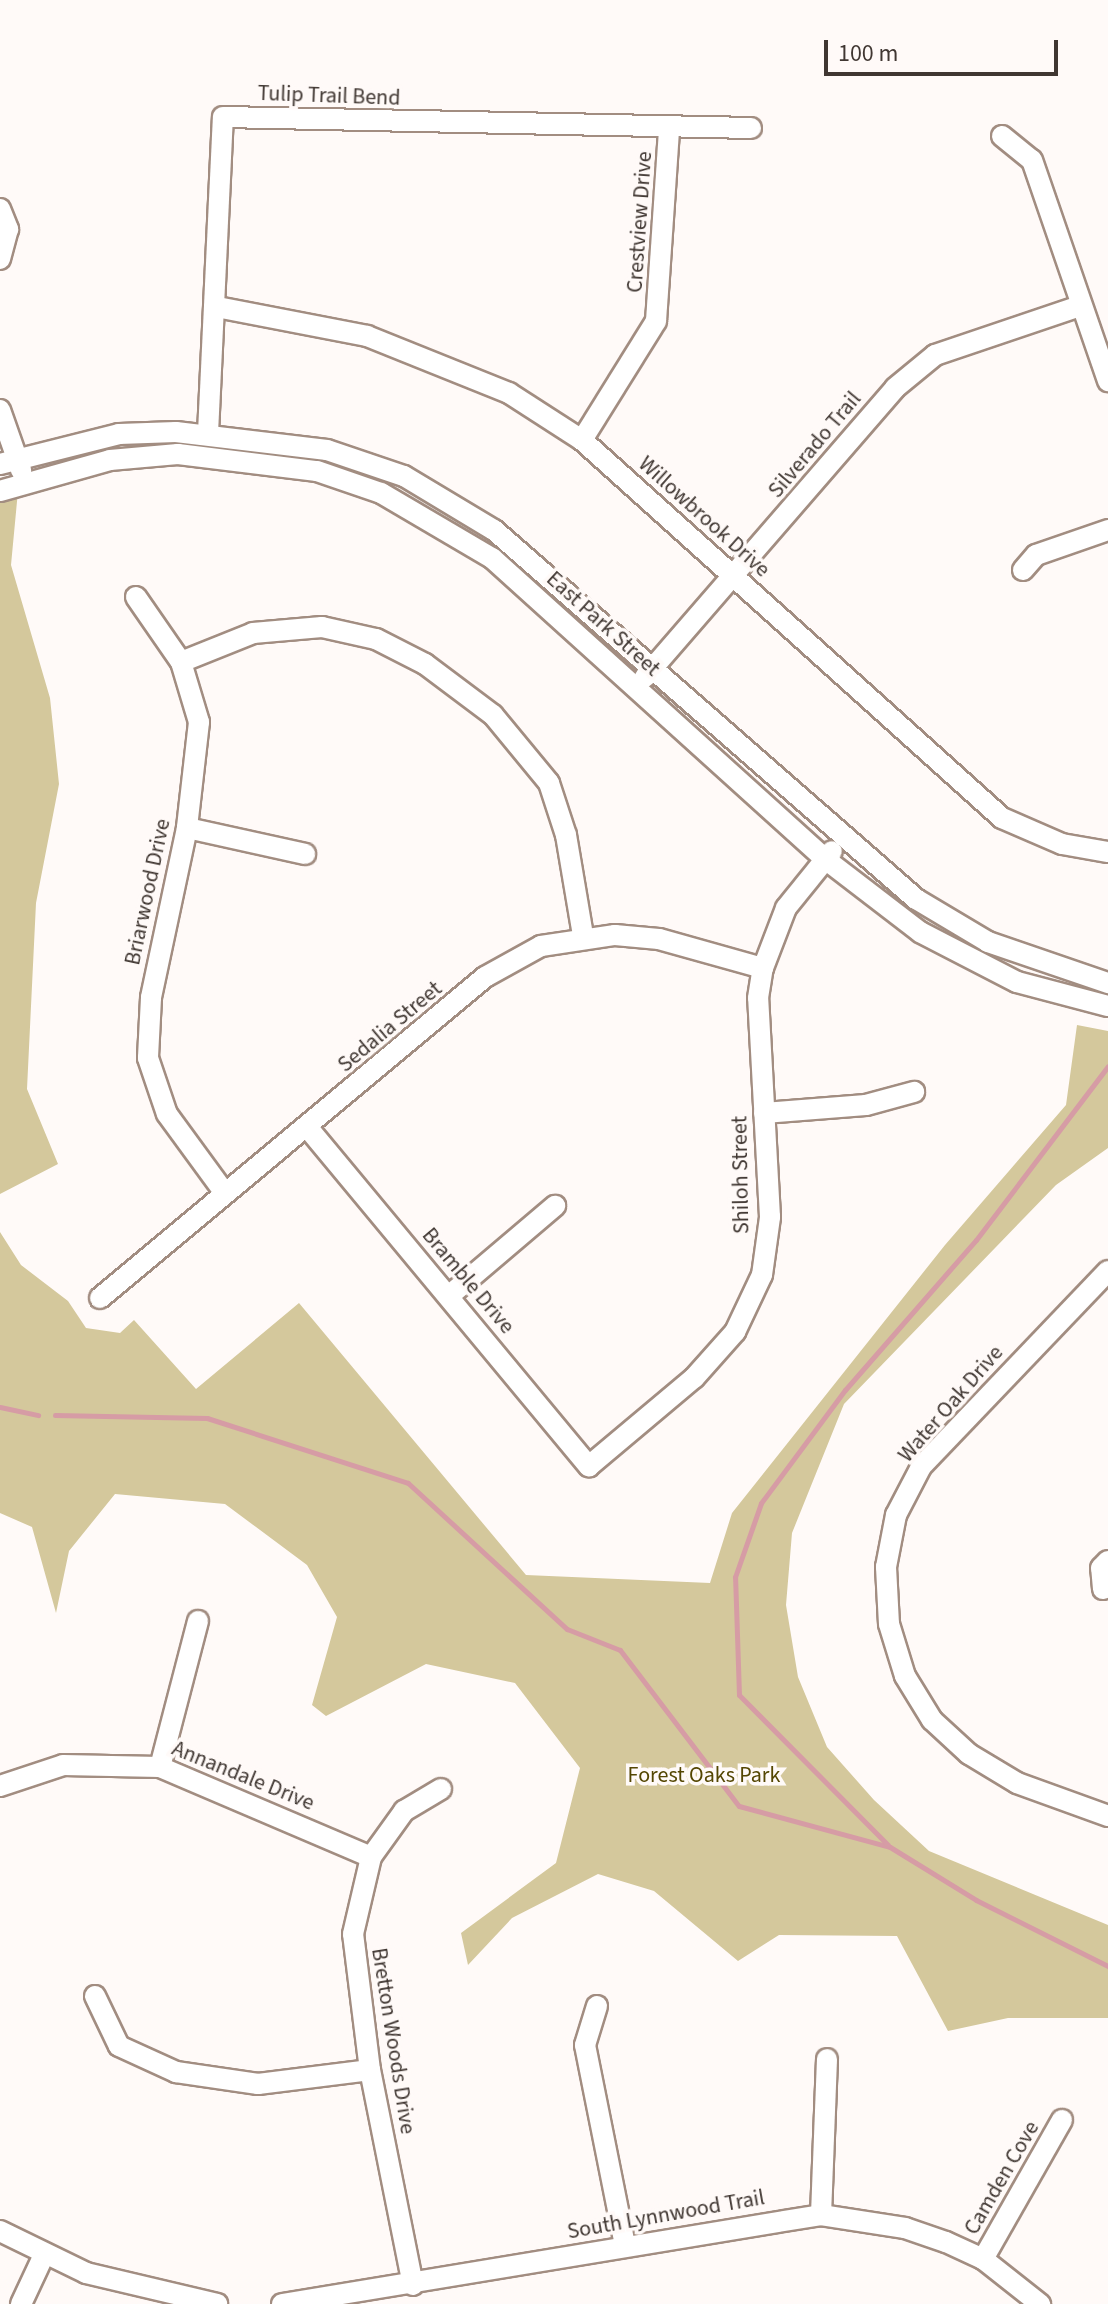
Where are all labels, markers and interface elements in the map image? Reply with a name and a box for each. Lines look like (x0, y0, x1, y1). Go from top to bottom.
scale bar (828, 24, 1062, 74)
text: 100 m (838, 36, 898, 71)
street label: Tulip Trail Bend (257, 80, 401, 112)
street label: Crestview Drive (622, 150, 658, 294)
street label: Silverado Trail (763, 386, 867, 504)
street label: Willowbrook Drive (633, 451, 775, 583)
street label: East Park Street (541, 566, 665, 682)
street label: Briarwood Drive (120, 816, 176, 968)
street label: Sedalia Street (333, 976, 447, 1078)
street label: Shiloh Street (727, 1116, 755, 1234)
street label: Bramble Drive (416, 1223, 520, 1339)
street label: Water Oak Drive (893, 1340, 1009, 1468)
street label: Annandale Drive (168, 1735, 318, 1817)
park label: Forest Oaks Park (628, 1763, 780, 1789)
street label: Bretton Woods Drive (365, 1946, 421, 2136)
street label: Camden Cove (959, 2116, 1045, 2240)
street label: South Lynnwood Trail (565, 2185, 767, 2245)

